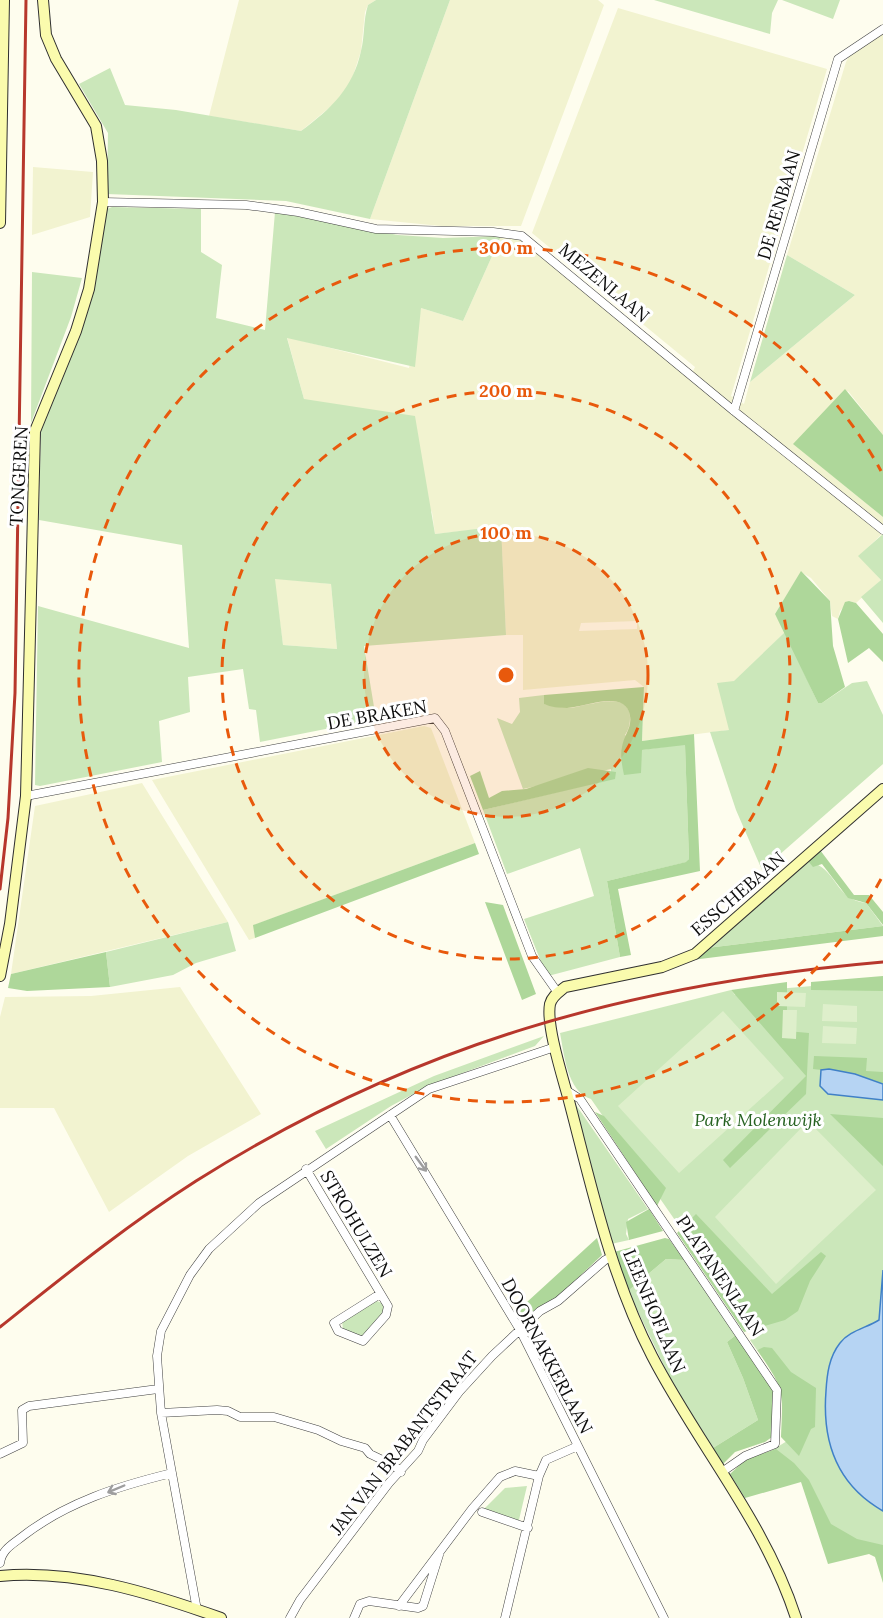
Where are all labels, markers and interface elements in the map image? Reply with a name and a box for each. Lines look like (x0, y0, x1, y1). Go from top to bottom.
street label: DE RENBAAN (752, 147, 805, 262)
text: 300 m (479, 236, 534, 259)
street label: MEZENLAAN (554, 238, 654, 327)
text: 200 m (479, 379, 533, 402)
street label: TONGEREN (4, 425, 33, 527)
text: 100 m (480, 521, 532, 544)
centre of rings (496, 665, 516, 685)
street label: DE BRAKEN (325, 694, 429, 735)
street label: ESSCHEBAAN (686, 847, 789, 941)
park label: Park Molenwijk (694, 1108, 822, 1131)
one-way arrow (415, 1156, 427, 1172)
street label: STROHULZEN (315, 1166, 397, 1282)
street label: PLATANENLAAN (671, 1211, 769, 1341)
street label: LEENHOFLAAN (618, 1245, 691, 1376)
street label: DOORNAKKERLAAN (497, 1274, 598, 1438)
street label: JAN VAN BRABANTSTRAAT (324, 1346, 483, 1540)
one-way arrow (107, 1484, 125, 1495)

